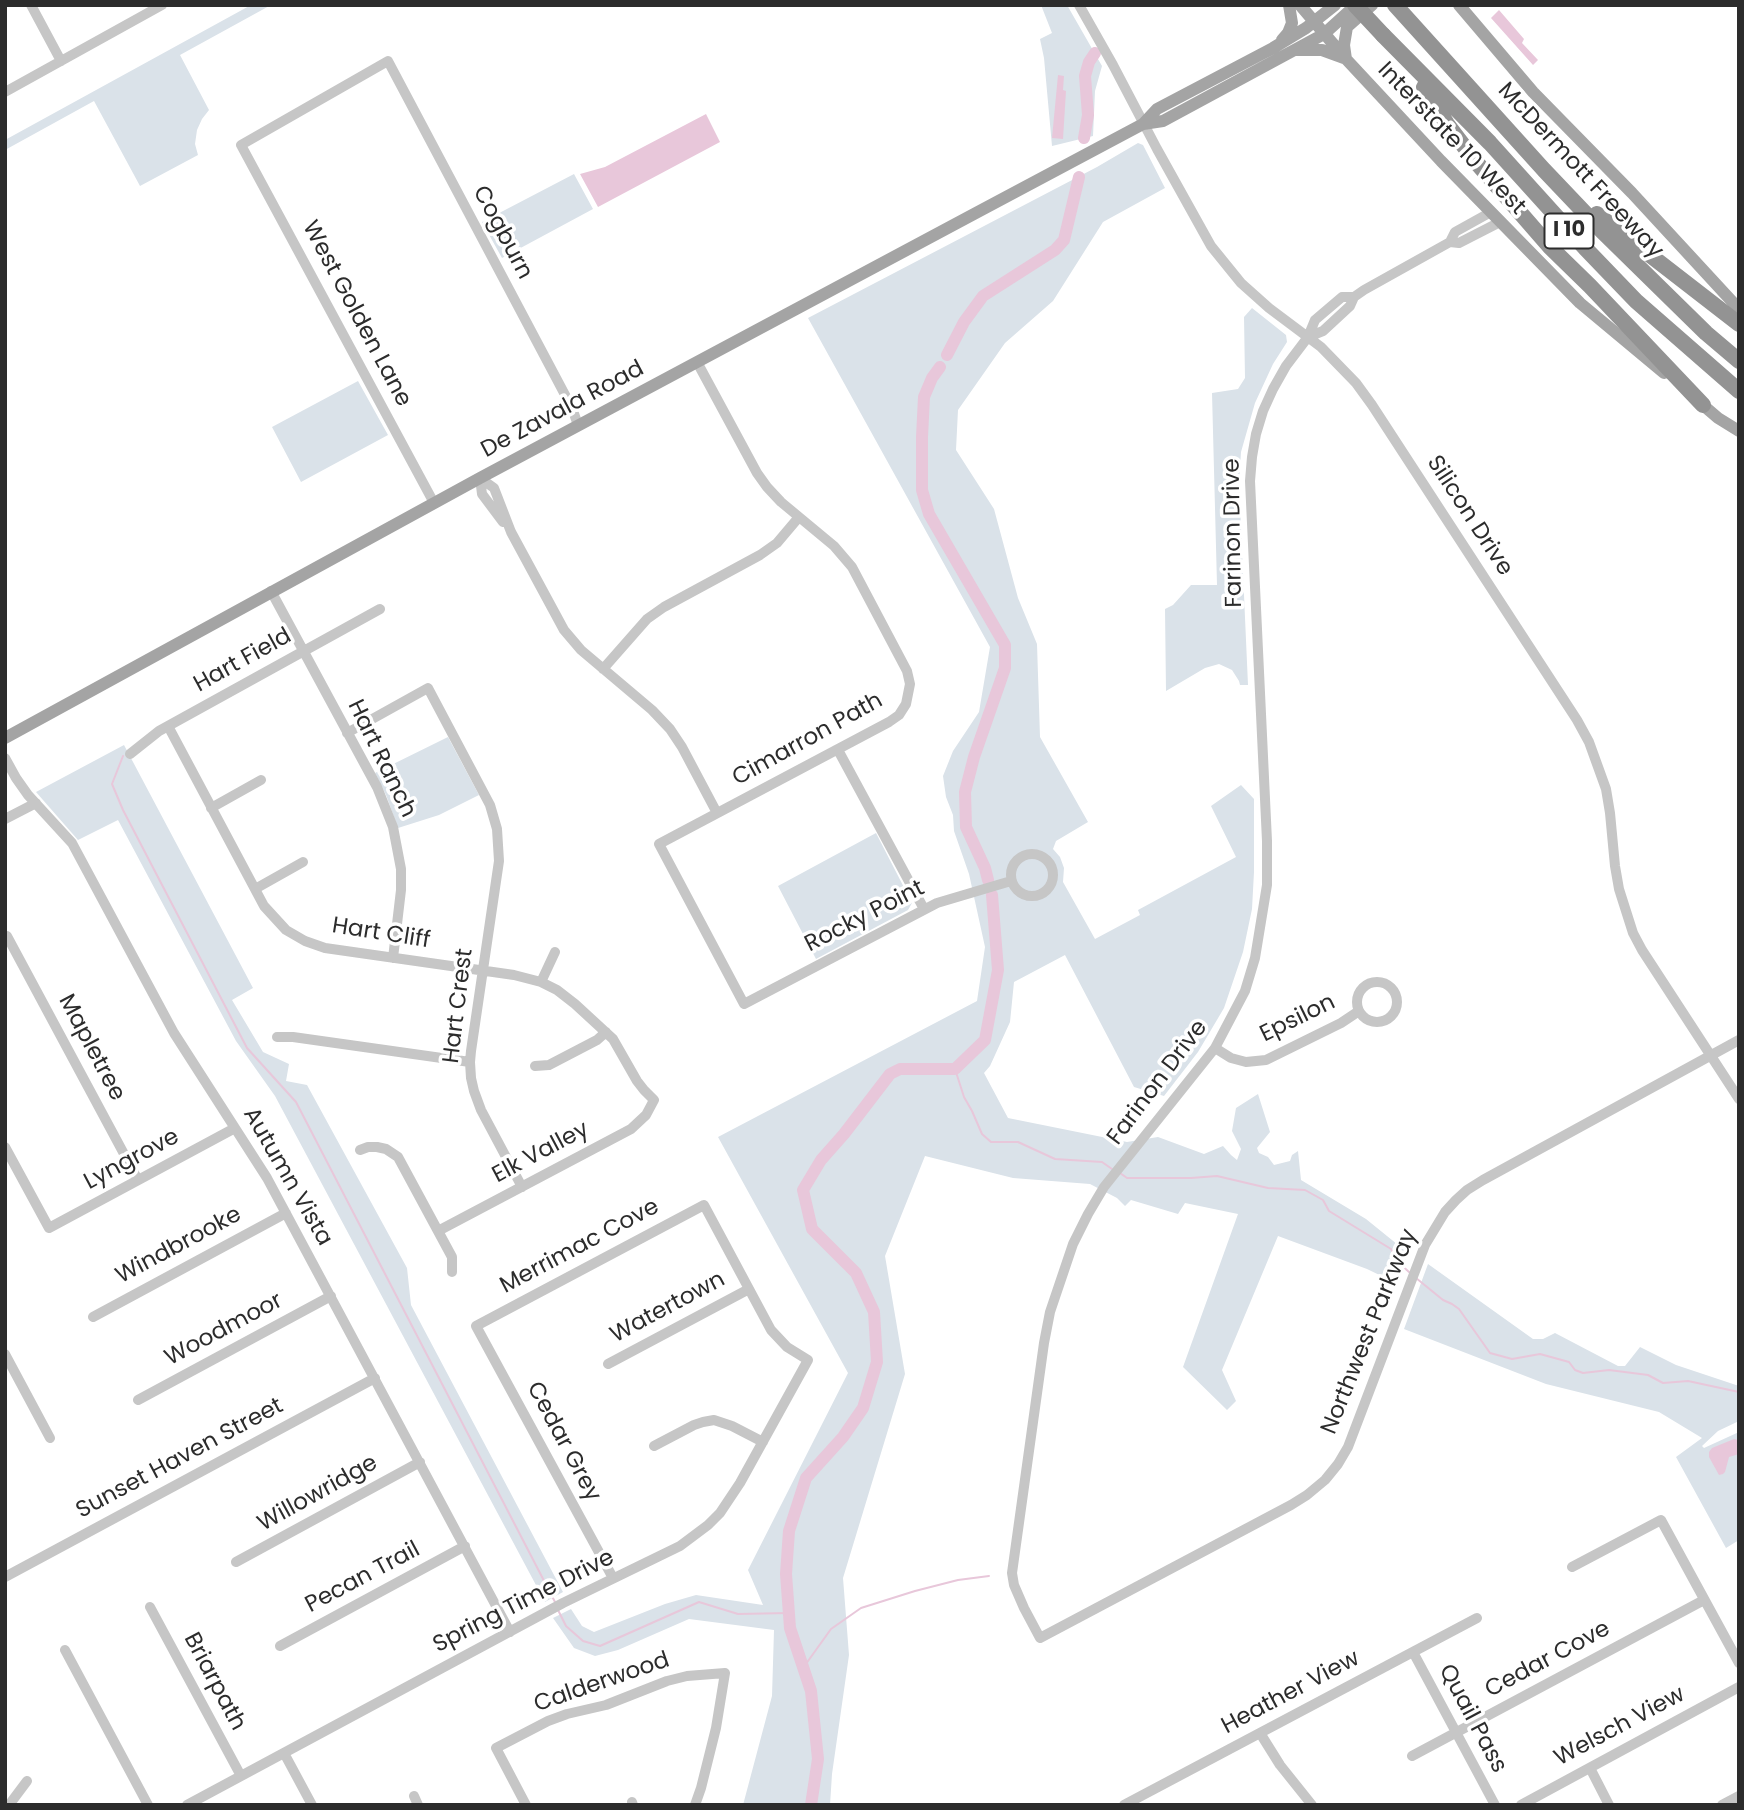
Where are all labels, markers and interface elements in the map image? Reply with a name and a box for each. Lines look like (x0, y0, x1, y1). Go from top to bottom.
street label: Interstate 10 West (1371, 57, 1531, 221)
street label: McDermott Freeway (1491, 77, 1669, 265)
street label: Cogburn (466, 182, 538, 284)
road number: I 10 (1544, 214, 1594, 248)
street label: West Golden Lane (295, 216, 417, 412)
street label: De Zavala Road (477, 356, 649, 464)
street label: Silicon Drive (1420, 451, 1518, 581)
street label: Farinon Drive (1219, 458, 1249, 608)
street label: Hart Field (189, 623, 297, 699)
street label: Cimarron Path (728, 687, 888, 793)
street label: Hart Ranch (341, 696, 421, 822)
street label: Rocky Point (801, 875, 929, 959)
street label: Hart Cliff (330, 913, 432, 955)
street label: Hart Crest (438, 947, 480, 1065)
street label: Epsilon (1256, 989, 1340, 1049)
street label: Mapletree (52, 990, 130, 1106)
street label: Farinon Drive (1102, 1015, 1214, 1151)
street label: Autumn Vista (236, 1103, 338, 1251)
street label: Elk Valley (488, 1116, 594, 1190)
street label: Lyngrove (80, 1123, 184, 1197)
street label: Merrimac Cove (496, 1194, 664, 1300)
street label: Windbrooke (112, 1201, 246, 1291)
street label: Northwest Parkway (1316, 1225, 1424, 1439)
street label: Watertown (606, 1266, 730, 1350)
street label: Woodmoor (161, 1288, 287, 1372)
street label: Cedar Grey (520, 1377, 606, 1507)
street label: Sunset Haven Street (72, 1393, 288, 1525)
street label: Willowridge (253, 1450, 383, 1538)
street label: Pecan Trail (301, 1536, 425, 1620)
street label: Spring Time Drive (429, 1544, 619, 1660)
street label: Cedar Cove (1481, 1616, 1615, 1704)
street label: Briarpath (177, 1628, 251, 1736)
street label: Heather View (1217, 1645, 1365, 1741)
street label: Calderwood (531, 1647, 673, 1719)
street label: Quail Pass (1432, 1660, 1512, 1778)
street label: Welsch View (1550, 1681, 1690, 1773)

